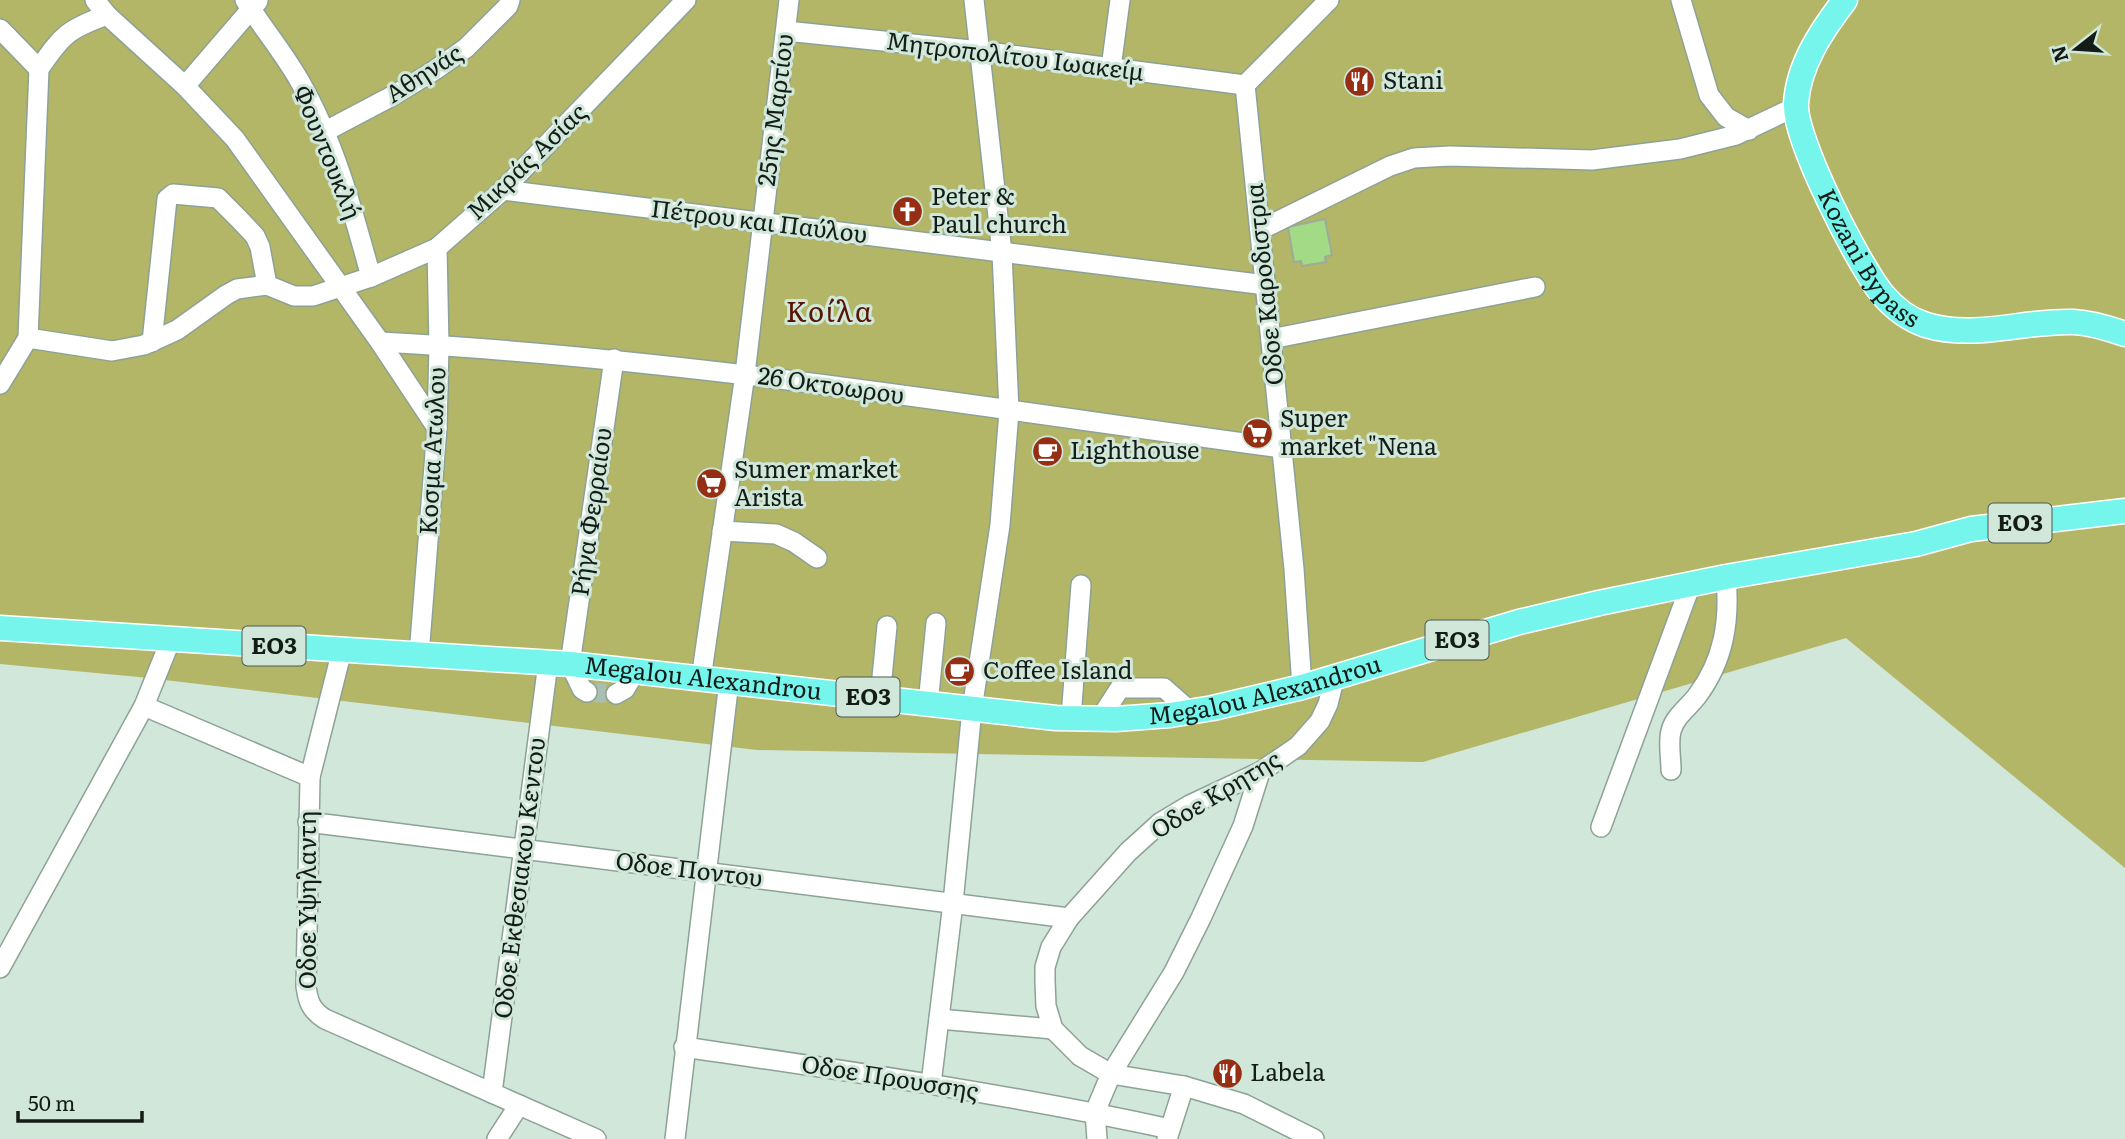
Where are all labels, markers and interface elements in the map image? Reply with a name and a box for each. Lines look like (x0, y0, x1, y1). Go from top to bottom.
north arrow (2041, 14, 2111, 84)
street label: Μητροπολίτου Ιωακείμ (884, 21, 1146, 88)
street label: 25ης Μαρτίου (747, 32, 800, 188)
street label: Αθηνάς (377, 34, 468, 110)
text: N (2043, 42, 2075, 66)
place label: Stani (1383, 61, 1443, 96)
restaurant icon: Stani (1343, 64, 1377, 98)
street label: Φουντουκλή (287, 79, 372, 223)
street label: Μικράς Ασίας (457, 94, 593, 227)
place label: Peter & Paul church (931, 177, 1067, 240)
street label: Oδοε Καροδιστρια (1234, 181, 1291, 387)
street label: Kozani Bypass (1811, 182, 1927, 335)
street label: Πέτρου και Παύλου (649, 189, 870, 250)
church icon: Peter & Paul church (891, 194, 925, 228)
district label: Κοίλα (786, 289, 874, 331)
street label: 26 Οκτοωρου (756, 356, 907, 411)
street label: Κοσμα Ατωλου (409, 366, 452, 536)
place label: Super market "Nena (1280, 399, 1437, 462)
supermarket icon: Super market "Nena (1240, 416, 1274, 450)
street label: Ρήγα Φερραίου (560, 425, 619, 598)
place label: Lighthouse (1070, 431, 1200, 466)
cafe icon: Lighthouse (1030, 434, 1064, 468)
place label: Sumer market Arista (734, 450, 898, 513)
supermarket icon: Sumer market Arista (694, 467, 728, 501)
road number: ΕΟ3 (1988, 503, 2052, 542)
road number: ΕΟ3 (1426, 620, 1488, 660)
road number: ΕΟ3 (243, 626, 306, 666)
street label: Megalou Alexandrou (1147, 644, 1385, 732)
street label: Megalou Alexandrou (583, 646, 824, 707)
place label: Coffee Island (983, 651, 1133, 686)
cafe icon: Coffee Island (943, 654, 977, 688)
road number: ΕΟ3 (836, 678, 900, 716)
street label: Oδοε Εκθεσιακου Κεντου (483, 735, 552, 1020)
street label: Oδοε Κρητης (1143, 740, 1286, 846)
street label: Oδοε Υψηλαντη (288, 811, 323, 989)
street label: Oδοε Ποντου (614, 841, 765, 894)
street label: Oδοε Προυσσης (799, 1044, 981, 1107)
place label: Labela (1250, 1053, 1325, 1088)
restaurant icon: Labela (1210, 1056, 1244, 1090)
scale bar (18, 1080, 142, 1124)
text: 50 m (28, 1086, 75, 1117)

